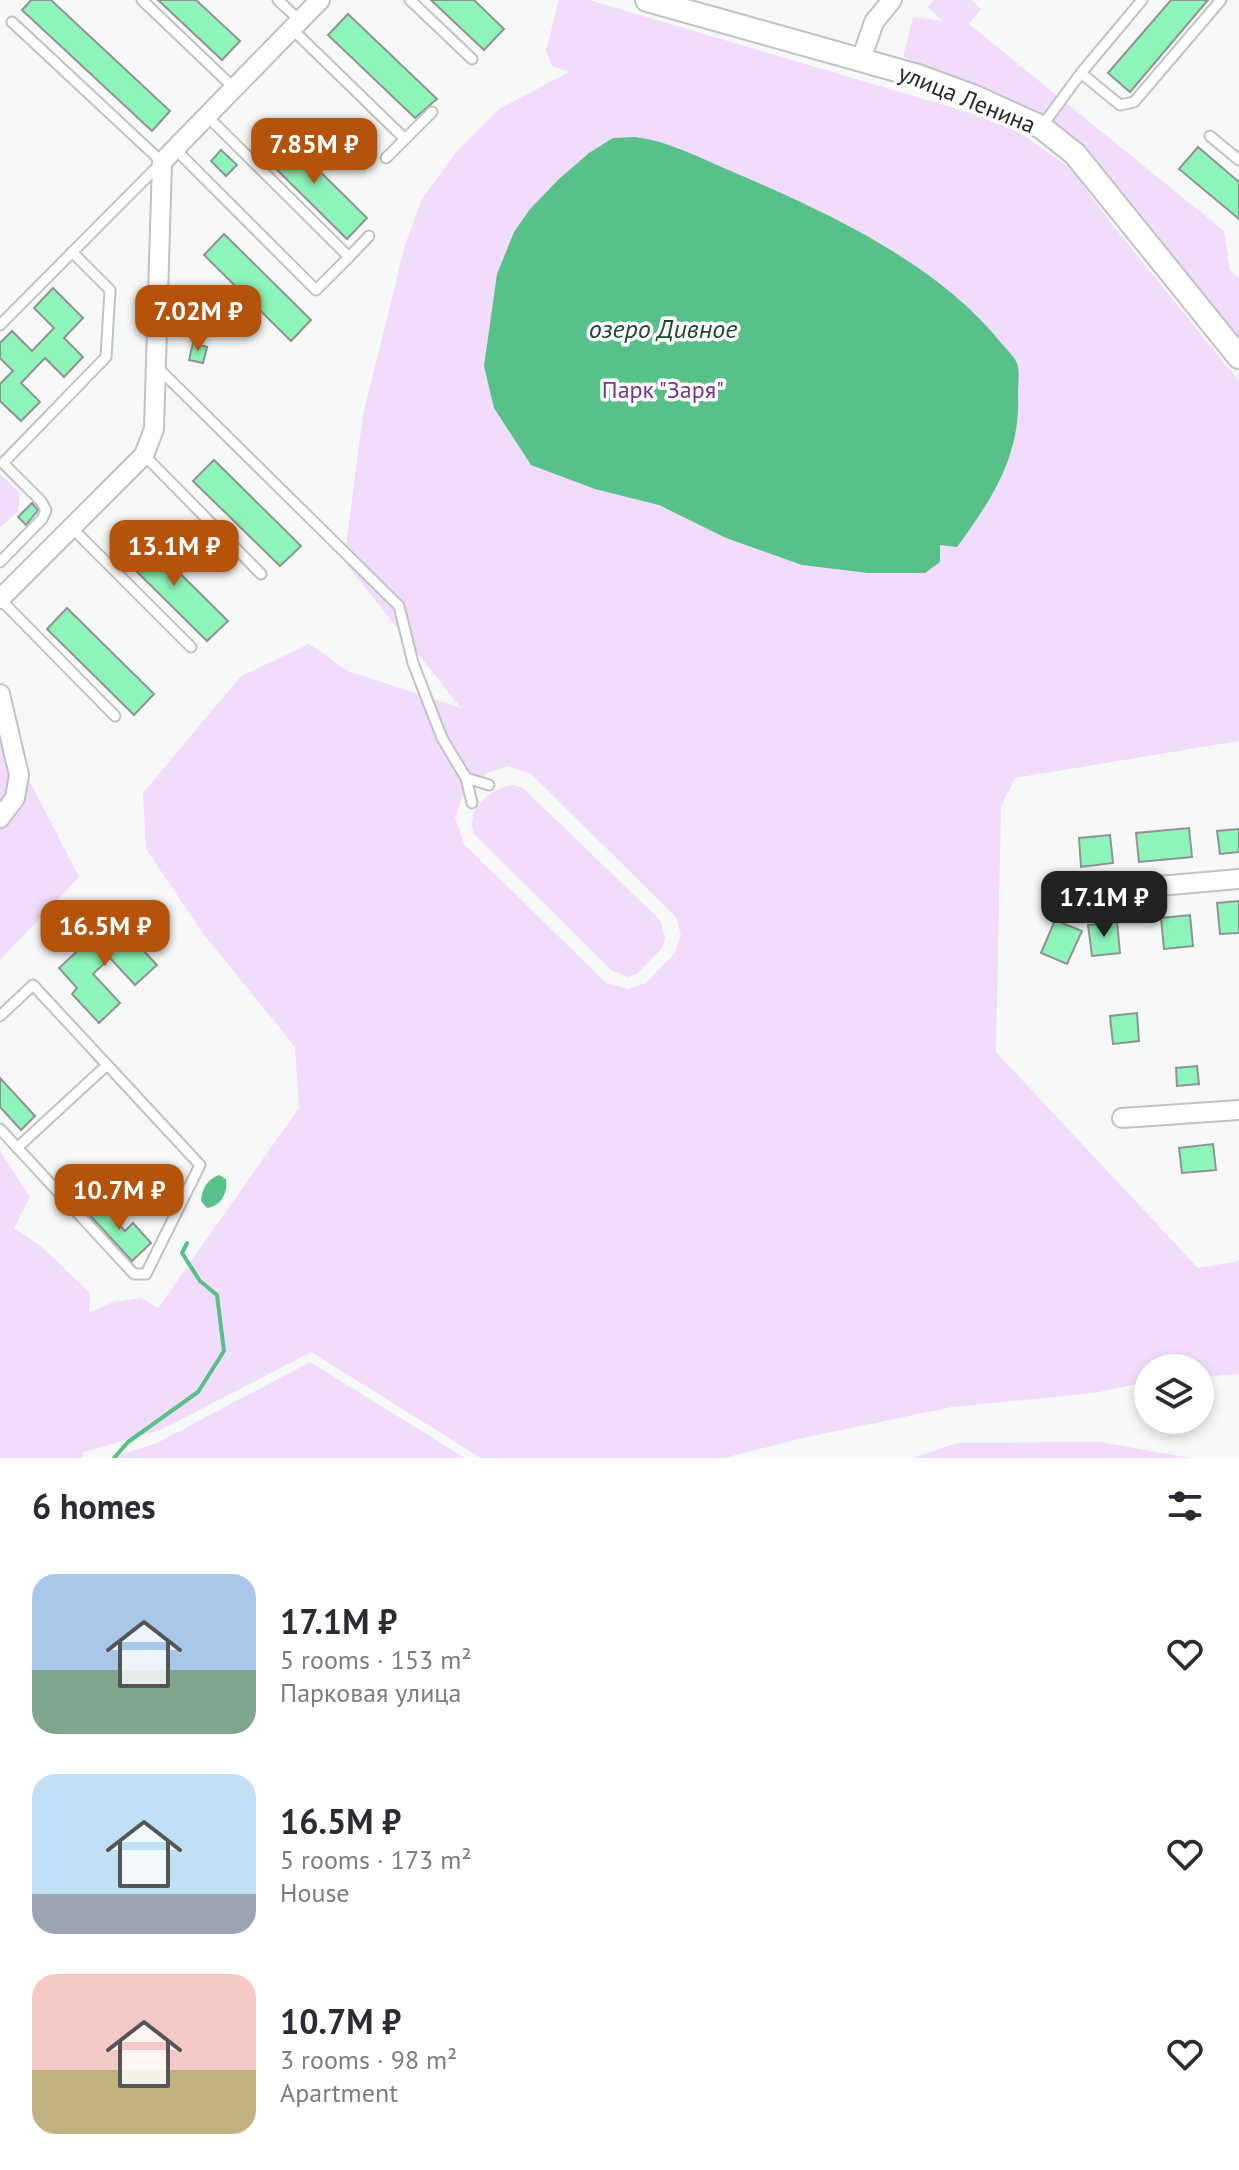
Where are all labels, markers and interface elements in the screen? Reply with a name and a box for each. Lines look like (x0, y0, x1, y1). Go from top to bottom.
street label: улица Ленина (894, 57, 1040, 140)
pin: 7.85M ₽ (240, 118, 388, 186)
text: 7.85M ₽ (269, 127, 359, 160)
pin: 7.02M ₽ (124, 285, 272, 353)
text: 7.02M ₽ (153, 294, 243, 327)
water label: озеро Дивное (589, 312, 737, 345)
park label: Парк "Заря" (602, 374, 724, 405)
pin: 13.1M ₽ (100, 520, 248, 588)
text: 13.1M ₽ (128, 529, 220, 562)
pin: 17.1M ₽ (1030, 871, 1178, 939)
text: 17.1M ₽ (1059, 880, 1149, 913)
pin: 16.5M ₽ (31, 900, 179, 968)
text: 16.5M ₽ (59, 909, 151, 942)
pin: 10.7M ₽ (45, 1164, 193, 1232)
text: 10.7M ₽ (73, 1173, 165, 1206)
map controls (1134, 1354, 1214, 1434)
button: layers (1134, 1354, 1214, 1434)
text: 6 homes (32, 1484, 156, 1528)
icon: filters (1163, 1484, 1207, 1528)
text: 17.1M ₽ (280, 1599, 397, 1643)
icon: home (96, 1606, 192, 1702)
icon: heart (1163, 1632, 1207, 1676)
text: 5 rooms · 153 m² (280, 1643, 472, 1676)
text: Парковая улица (280, 1676, 462, 1709)
text: 16.5M ₽ (280, 1799, 401, 1843)
icon: home (96, 1806, 192, 1902)
icon: heart (1163, 1832, 1207, 1876)
text: 5 rooms · 173 m² (280, 1843, 472, 1876)
text: House (280, 1876, 350, 1909)
text: 10.7M ₽ (280, 1999, 401, 2043)
icon: home (96, 2006, 192, 2102)
icon: heart (1163, 2032, 1207, 2076)
text: 3 rooms · 98 m² (280, 2043, 457, 2076)
text: Apartment (280, 2076, 398, 2109)

